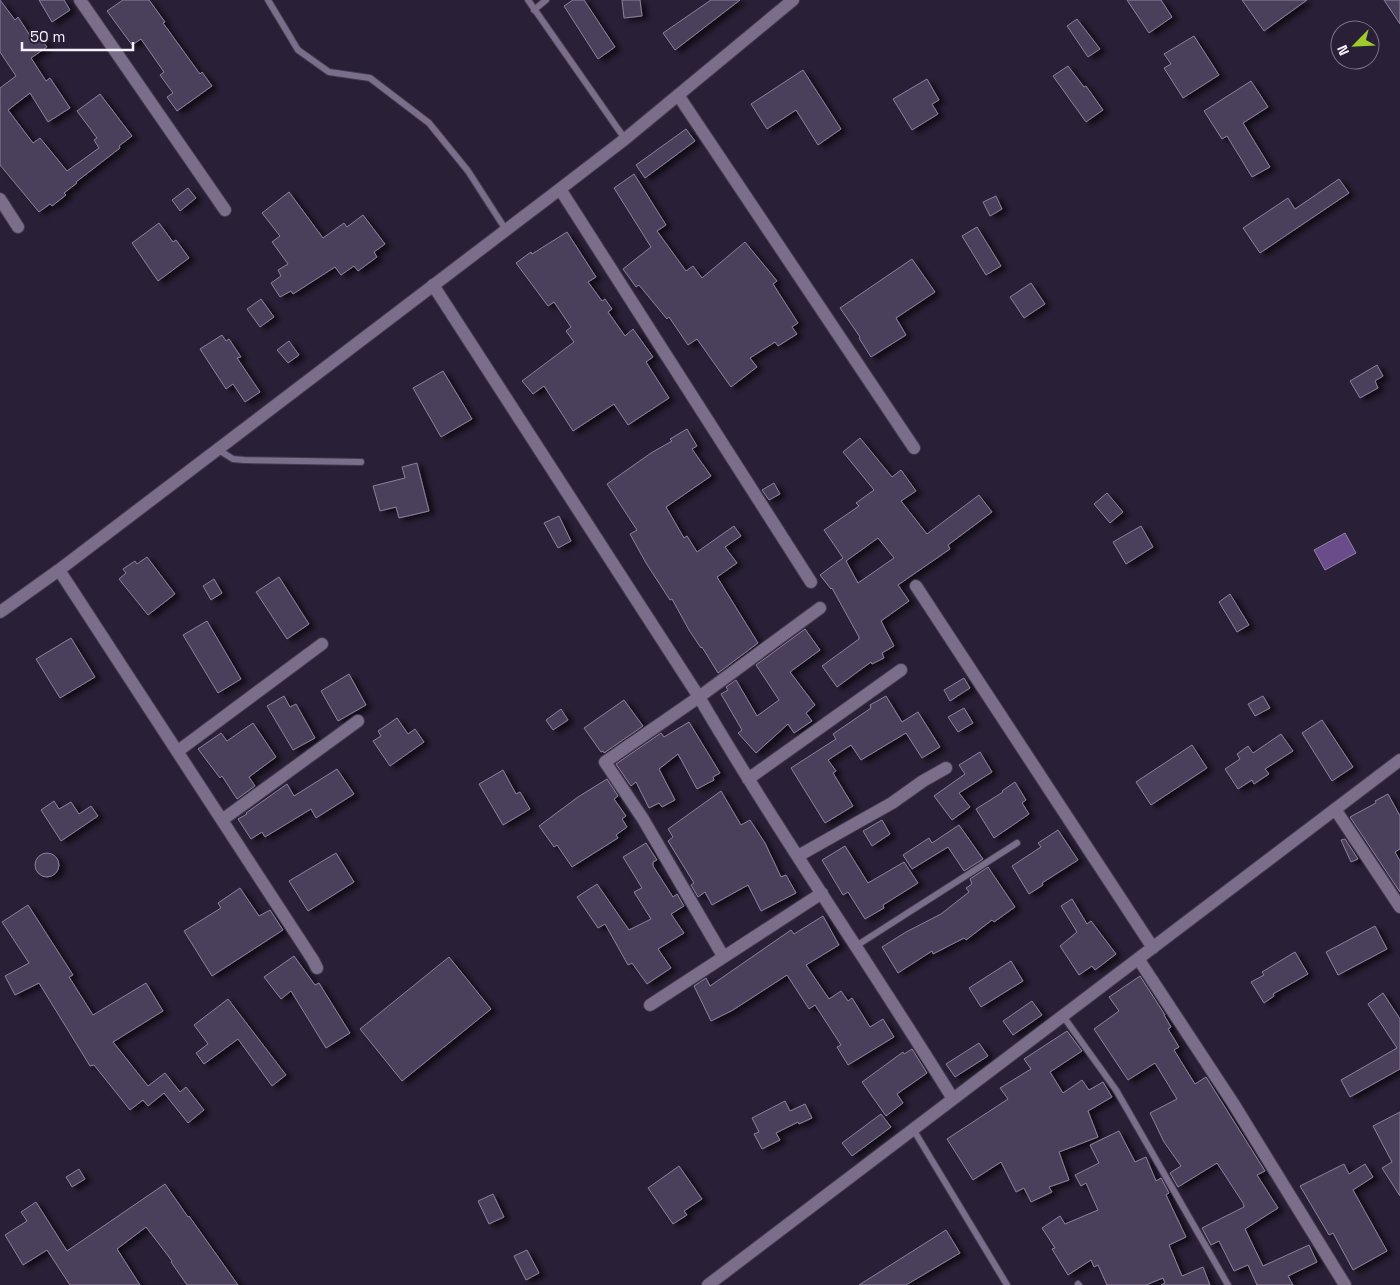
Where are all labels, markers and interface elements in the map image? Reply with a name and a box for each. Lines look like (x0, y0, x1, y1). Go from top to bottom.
scale bar (22, 20, 134, 52)
north arrow (1330, 20, 1380, 70)
text: 50 m (30, 27, 65, 46)
text: N (1333, 42, 1353, 58)

